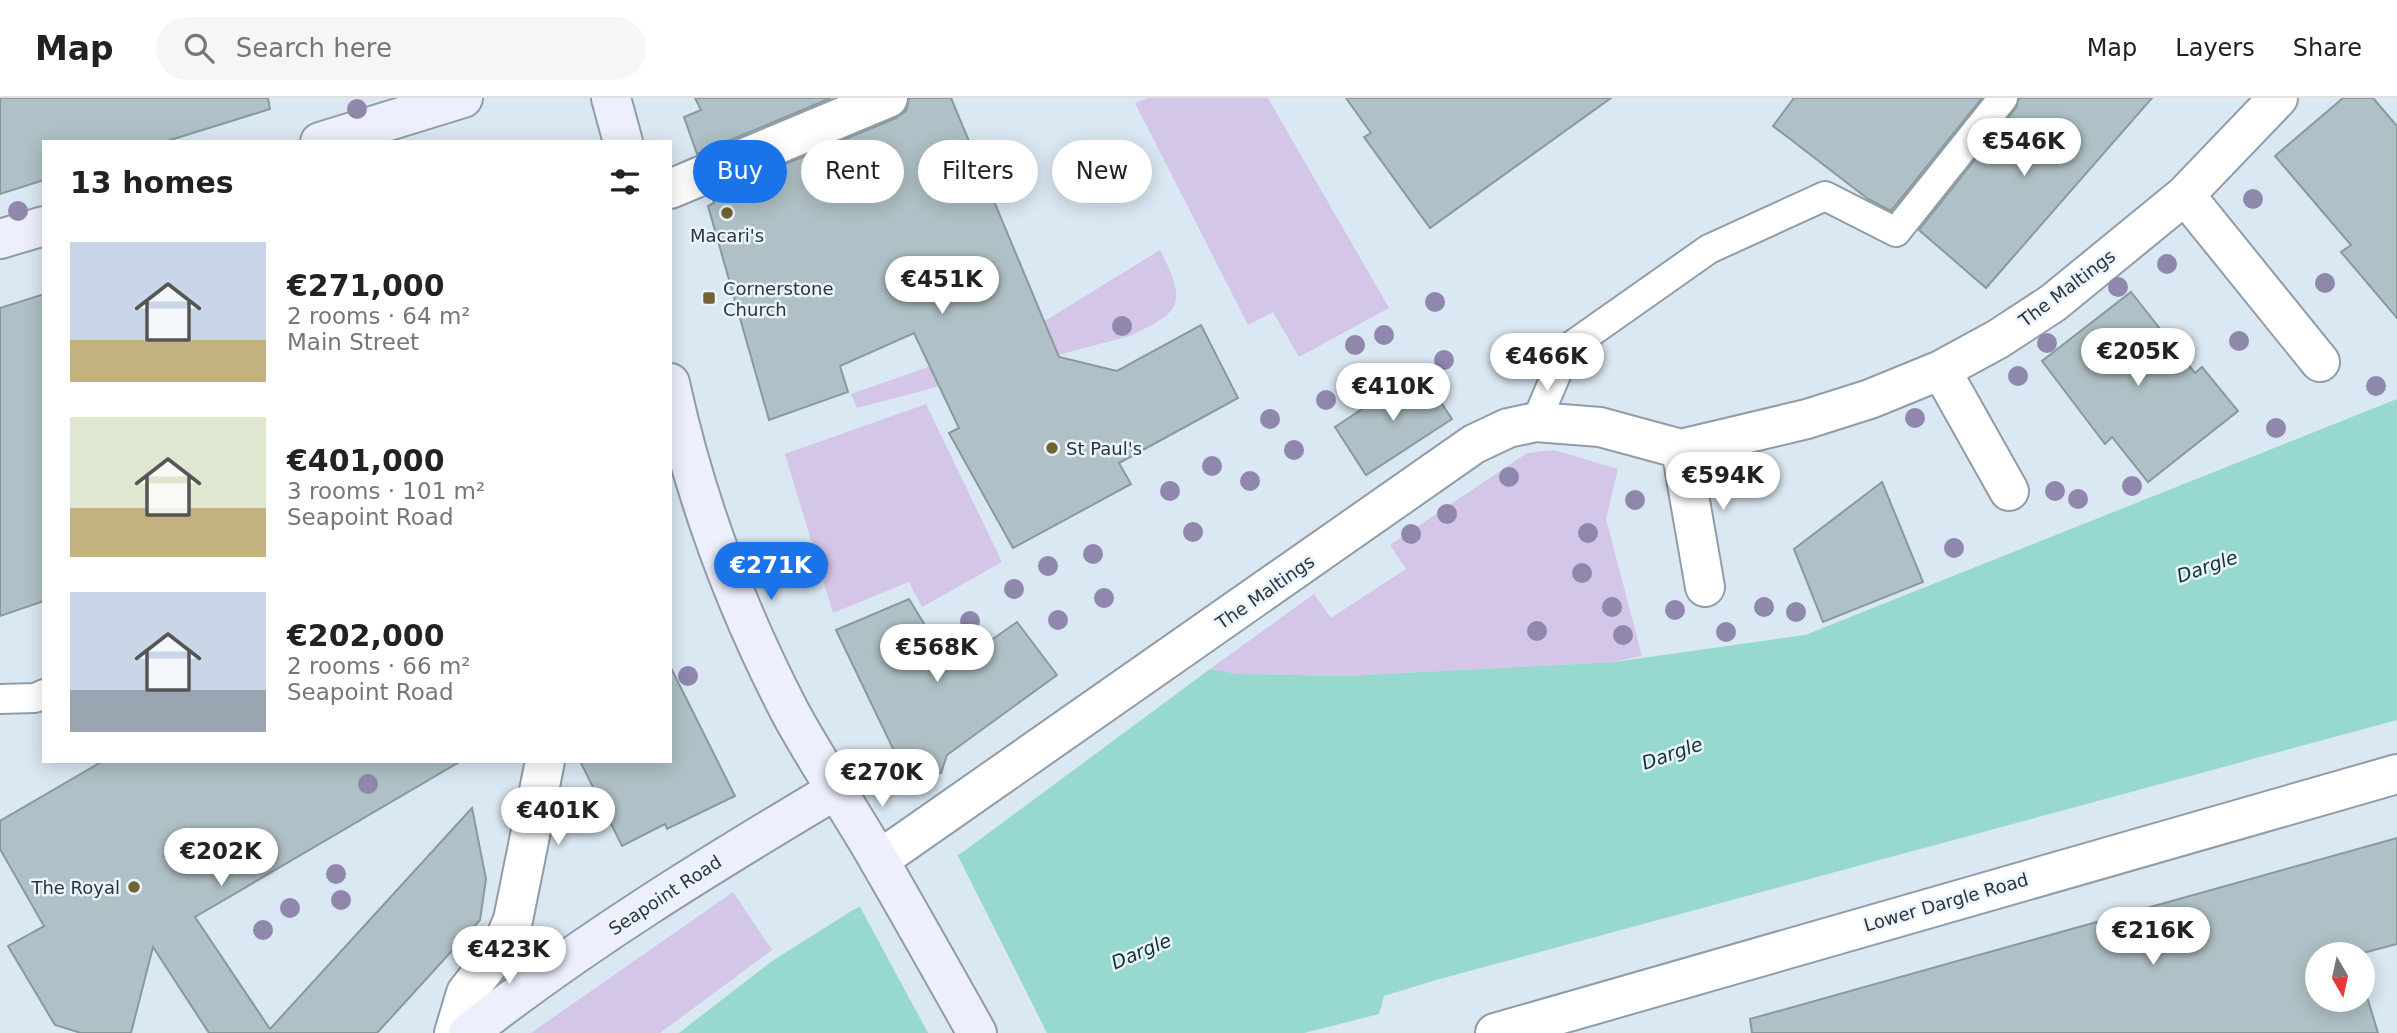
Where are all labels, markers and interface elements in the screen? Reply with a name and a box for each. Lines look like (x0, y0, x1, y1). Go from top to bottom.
search box (156, 17, 646, 80)
text: Map (35, 29, 114, 68)
icon: search (180, 29, 218, 67)
text: Search here (236, 33, 392, 63)
text: Map (2087, 34, 2137, 62)
text: Layers (2175, 34, 2255, 62)
text: Share (2293, 34, 2362, 62)
pin: €546K (1975, 118, 2073, 178)
text: €546K (1983, 128, 2065, 154)
chip: Buy (693, 140, 787, 203)
chip: Rent (801, 140, 904, 203)
chip: Filters (918, 140, 1038, 203)
chip: New (1052, 140, 1152, 203)
icon: filters (606, 163, 644, 201)
text: 13 homes (70, 165, 234, 200)
marker: Macari's (719, 205, 735, 221)
place label: Macari's (690, 225, 764, 246)
street label: The Maltings (2014, 245, 2119, 332)
pin: €451K (893, 256, 991, 316)
text: €451K (901, 266, 983, 292)
text: €271,000 (287, 268, 445, 303)
icon: home (126, 270, 210, 354)
place label: Cornerstone Church (723, 278, 833, 320)
marker: Cornerstone Church (701, 290, 717, 306)
text: 2 rooms · 64 m² (287, 303, 471, 329)
pin: €205K (2089, 328, 2187, 388)
text: Main Street (287, 329, 419, 355)
pin: €466K (1498, 334, 1596, 393)
text: €205K (2097, 338, 2179, 364)
text: €466K (1506, 343, 1588, 369)
pin: €410K (1344, 364, 1442, 423)
text: €410K (1352, 373, 1434, 399)
place label: St Paul's (1066, 438, 1142, 459)
marker: St Paul's (1044, 440, 1060, 456)
text: €401,000 (287, 443, 445, 478)
icon: home (126, 445, 210, 529)
pin: €594K (1674, 452, 1772, 512)
text: €594K (1682, 462, 1764, 488)
text: 3 rooms · 101 m² (287, 478, 485, 504)
text: Seapoint Road (287, 504, 454, 530)
pin: €271K (722, 542, 820, 602)
water label: Dargle (2174, 545, 2240, 587)
street label: The Maltings (1211, 550, 1318, 634)
text: €271K (730, 552, 812, 578)
text: €202,000 (287, 618, 445, 653)
icon: home (126, 620, 210, 704)
pin: €568K (888, 624, 986, 684)
text: €568K (896, 634, 978, 660)
text: 2 rooms · 66 m² (287, 653, 471, 679)
text: Seapoint Road (287, 679, 454, 705)
water label: Dargle (1639, 732, 1705, 774)
pin: €270K (833, 750, 931, 809)
text: €270K (841, 759, 923, 785)
pin: €401K (509, 788, 607, 847)
text: €401K (517, 797, 599, 823)
pin: €202K (172, 828, 270, 888)
text: €202K (180, 838, 262, 864)
street label: Seapoint Road (605, 851, 725, 939)
street label: Lower Dargle Road (1861, 868, 2031, 936)
place label: The Royal (30, 877, 120, 898)
marker: The Royal (126, 879, 142, 895)
pin: €216K (2104, 908, 2202, 967)
text: €216K (2112, 917, 2194, 943)
pin: €423K (460, 926, 558, 986)
water label: Dargle (1108, 929, 1174, 973)
text: €423K (468, 936, 550, 962)
north arrow (2305, 942, 2375, 1012)
map controls (2305, 942, 2375, 1012)

